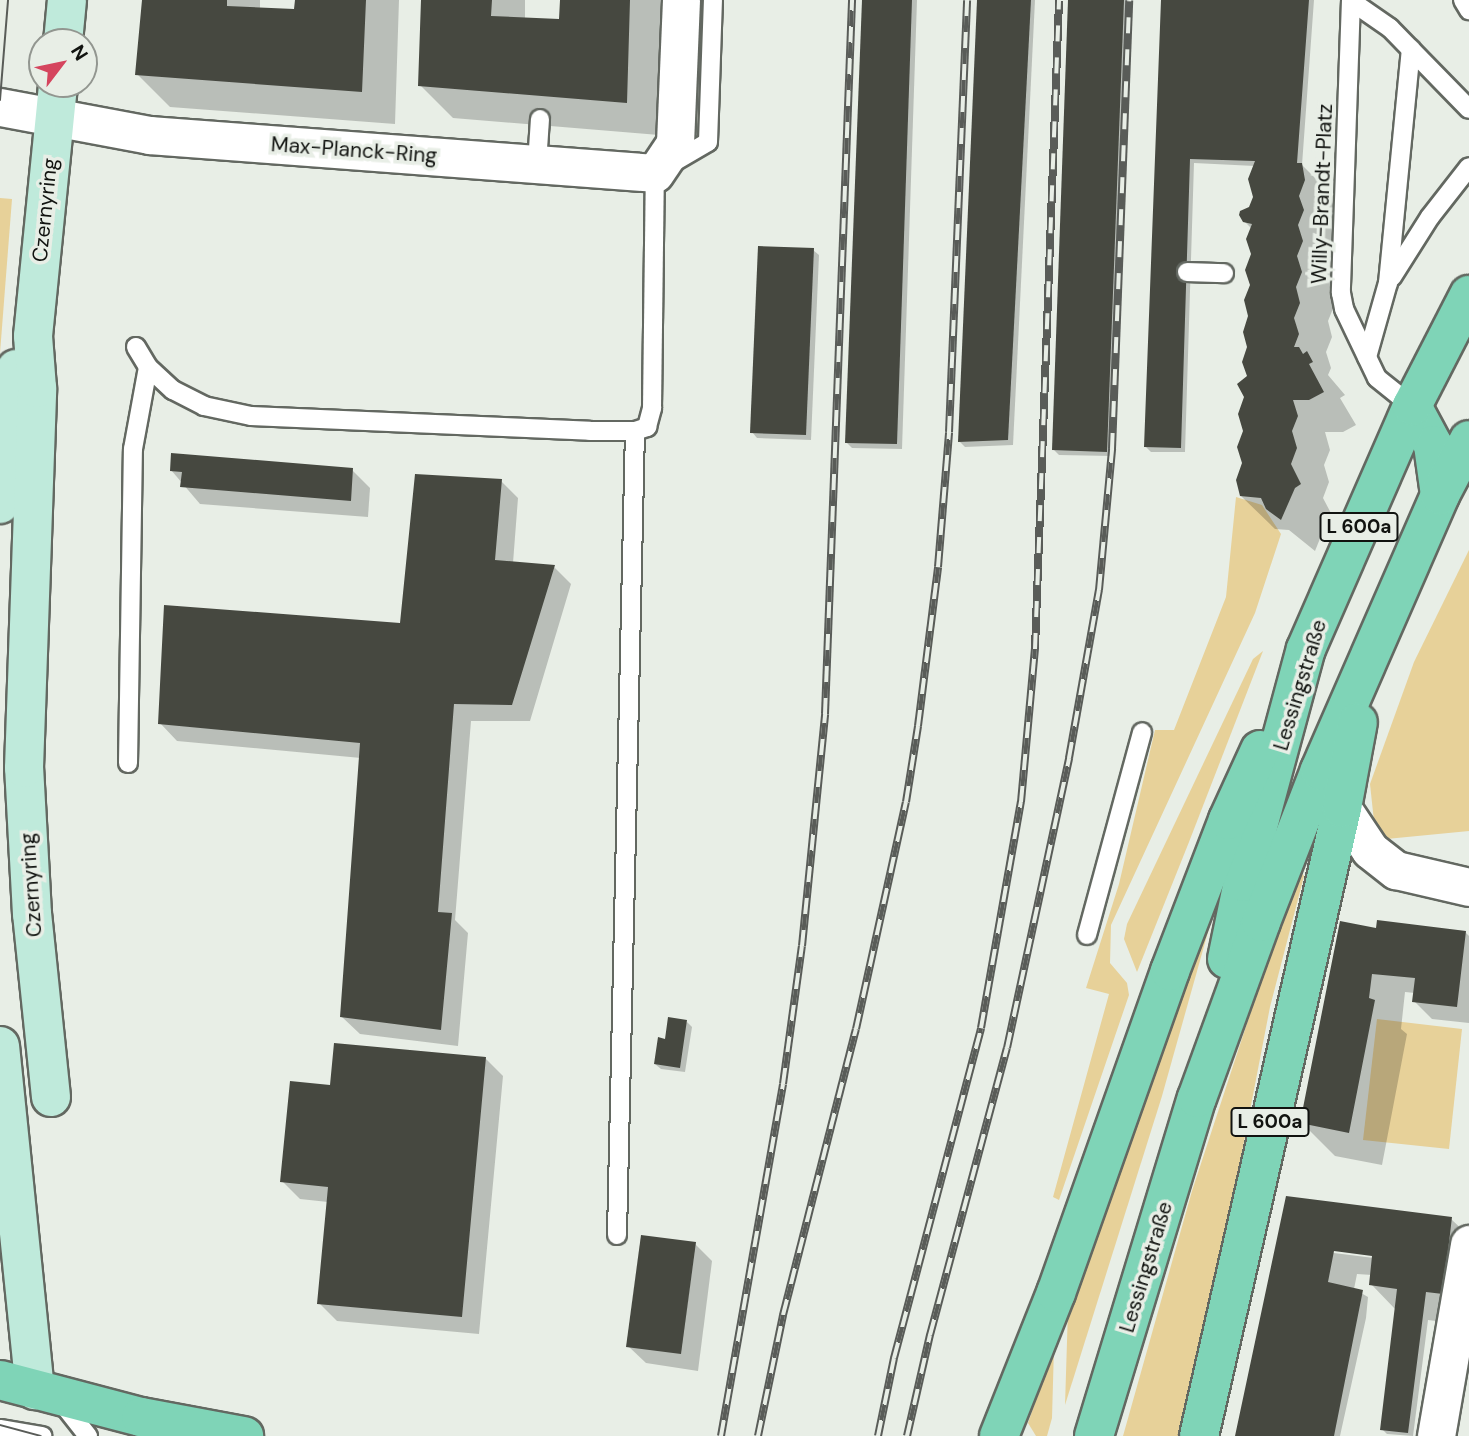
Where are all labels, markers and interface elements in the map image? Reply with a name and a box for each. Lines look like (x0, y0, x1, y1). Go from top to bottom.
north arrow (28, 28, 98, 98)
text: N (65, 40, 94, 65)
street label: Willy-Brandt-Platz (1306, 103, 1338, 285)
street label: Max-Planck-Ring (270, 132, 438, 168)
street label: Czernyring (27, 157, 63, 263)
road number: L 600a (1319, 512, 1399, 542)
street label: Lessingstraße (1268, 617, 1332, 753)
street label: Czernyring (15, 832, 47, 938)
road number: L 600a (1230, 1106, 1310, 1138)
street label: Lessingstraße (1114, 1199, 1178, 1335)

